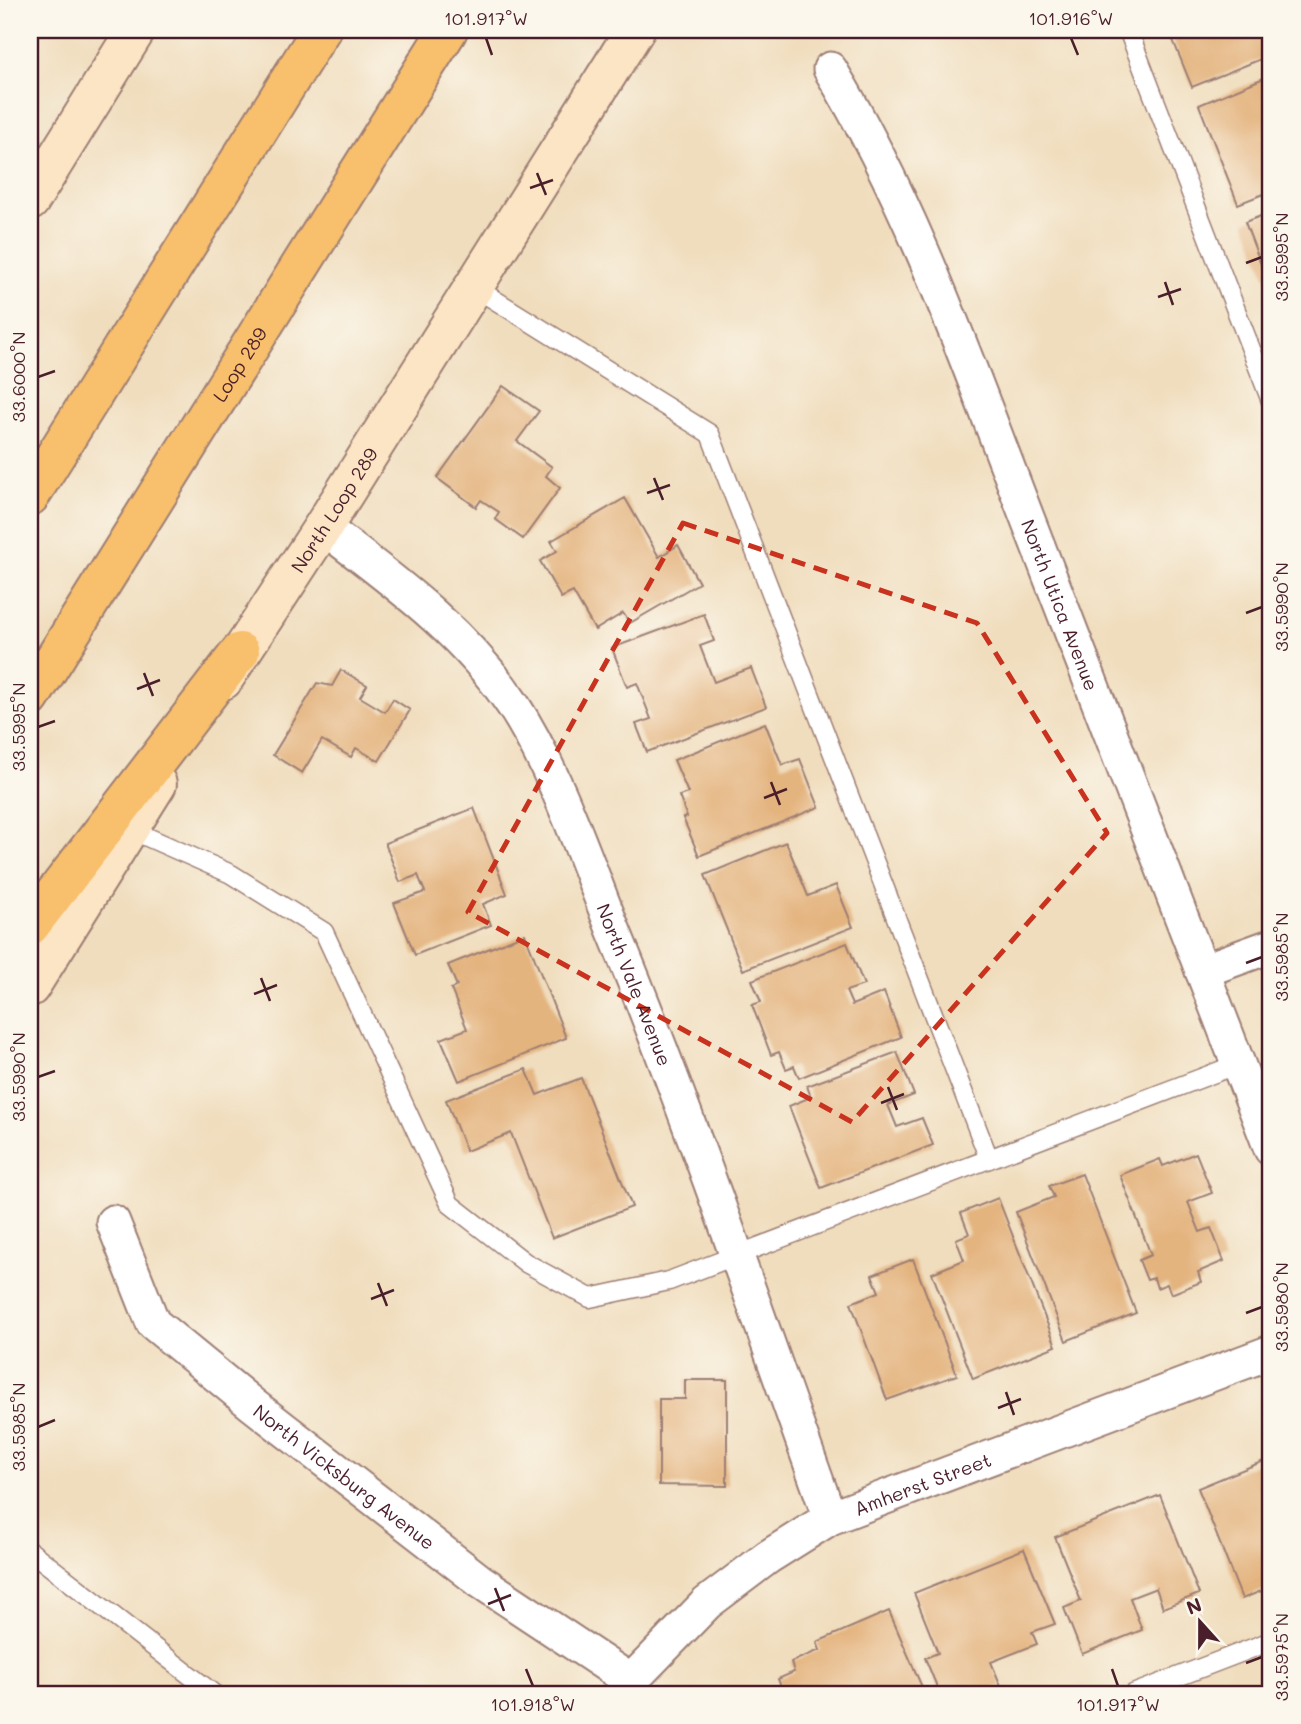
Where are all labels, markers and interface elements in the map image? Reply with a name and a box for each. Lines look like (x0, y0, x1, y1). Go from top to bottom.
text: 101.917°W (444, 6, 528, 30)
text: 101.916°W (1029, 6, 1113, 30)
text: 33.5995°N (1269, 213, 1293, 301)
street label: Loop 289 (206, 322, 272, 406)
text: 33.6000°N (6, 332, 30, 422)
street label: North Loop 289 (284, 442, 383, 577)
street label: North Utica Avenue (1016, 515, 1105, 694)
text: 33.5990°N (1269, 562, 1293, 652)
text: 33.5995°N (6, 683, 30, 771)
street label: North Vale Avenue (592, 900, 678, 1069)
text: 33.5985°N (1269, 912, 1293, 1002)
text: 33.5990°N (6, 1032, 30, 1122)
text: 33.5980°N (1269, 1262, 1293, 1352)
text: 33.5985°N (6, 1382, 30, 1472)
street label: North Vicksburg Avenue (249, 1398, 441, 1554)
street label: Amherst Street (850, 1446, 994, 1520)
north arrow (1164, 1588, 1234, 1658)
text: N (1183, 1591, 1205, 1620)
text: 33.5975°N (1269, 1613, 1293, 1701)
text: 101.918°W (491, 1692, 575, 1716)
text: 101.917°W (1076, 1692, 1160, 1716)

